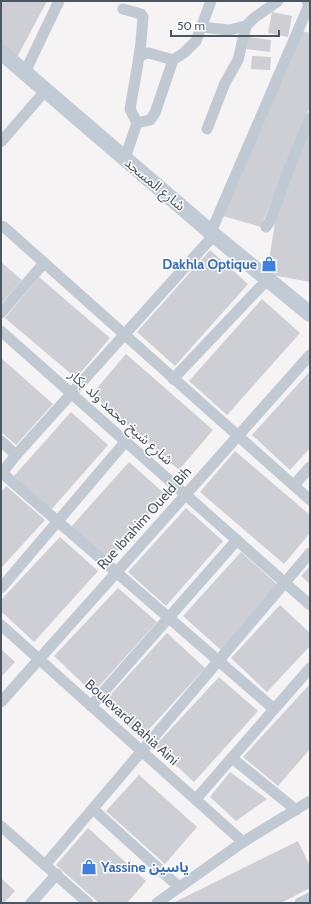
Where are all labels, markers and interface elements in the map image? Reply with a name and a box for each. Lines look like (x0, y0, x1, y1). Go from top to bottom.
scale bar (171, 12, 279, 38)
text: 50 m (177, 18, 205, 33)
street label: شارع المسجد (120, 153, 189, 216)
place label: Dakhla Optique (162, 255, 257, 273)
shop icon: Dakhla Optique (260, 255, 278, 273)
street label: شارع شيخ محمد ولد بكار (63, 365, 177, 470)
street label: Rue Ibrahim Oueld Bih (93, 463, 195, 573)
street label: Boulevard Bahia Aini (81, 675, 183, 769)
shop icon: Yassine ياسين (80, 858, 98, 876)
place label: Yassine ياسين (100, 858, 189, 876)

